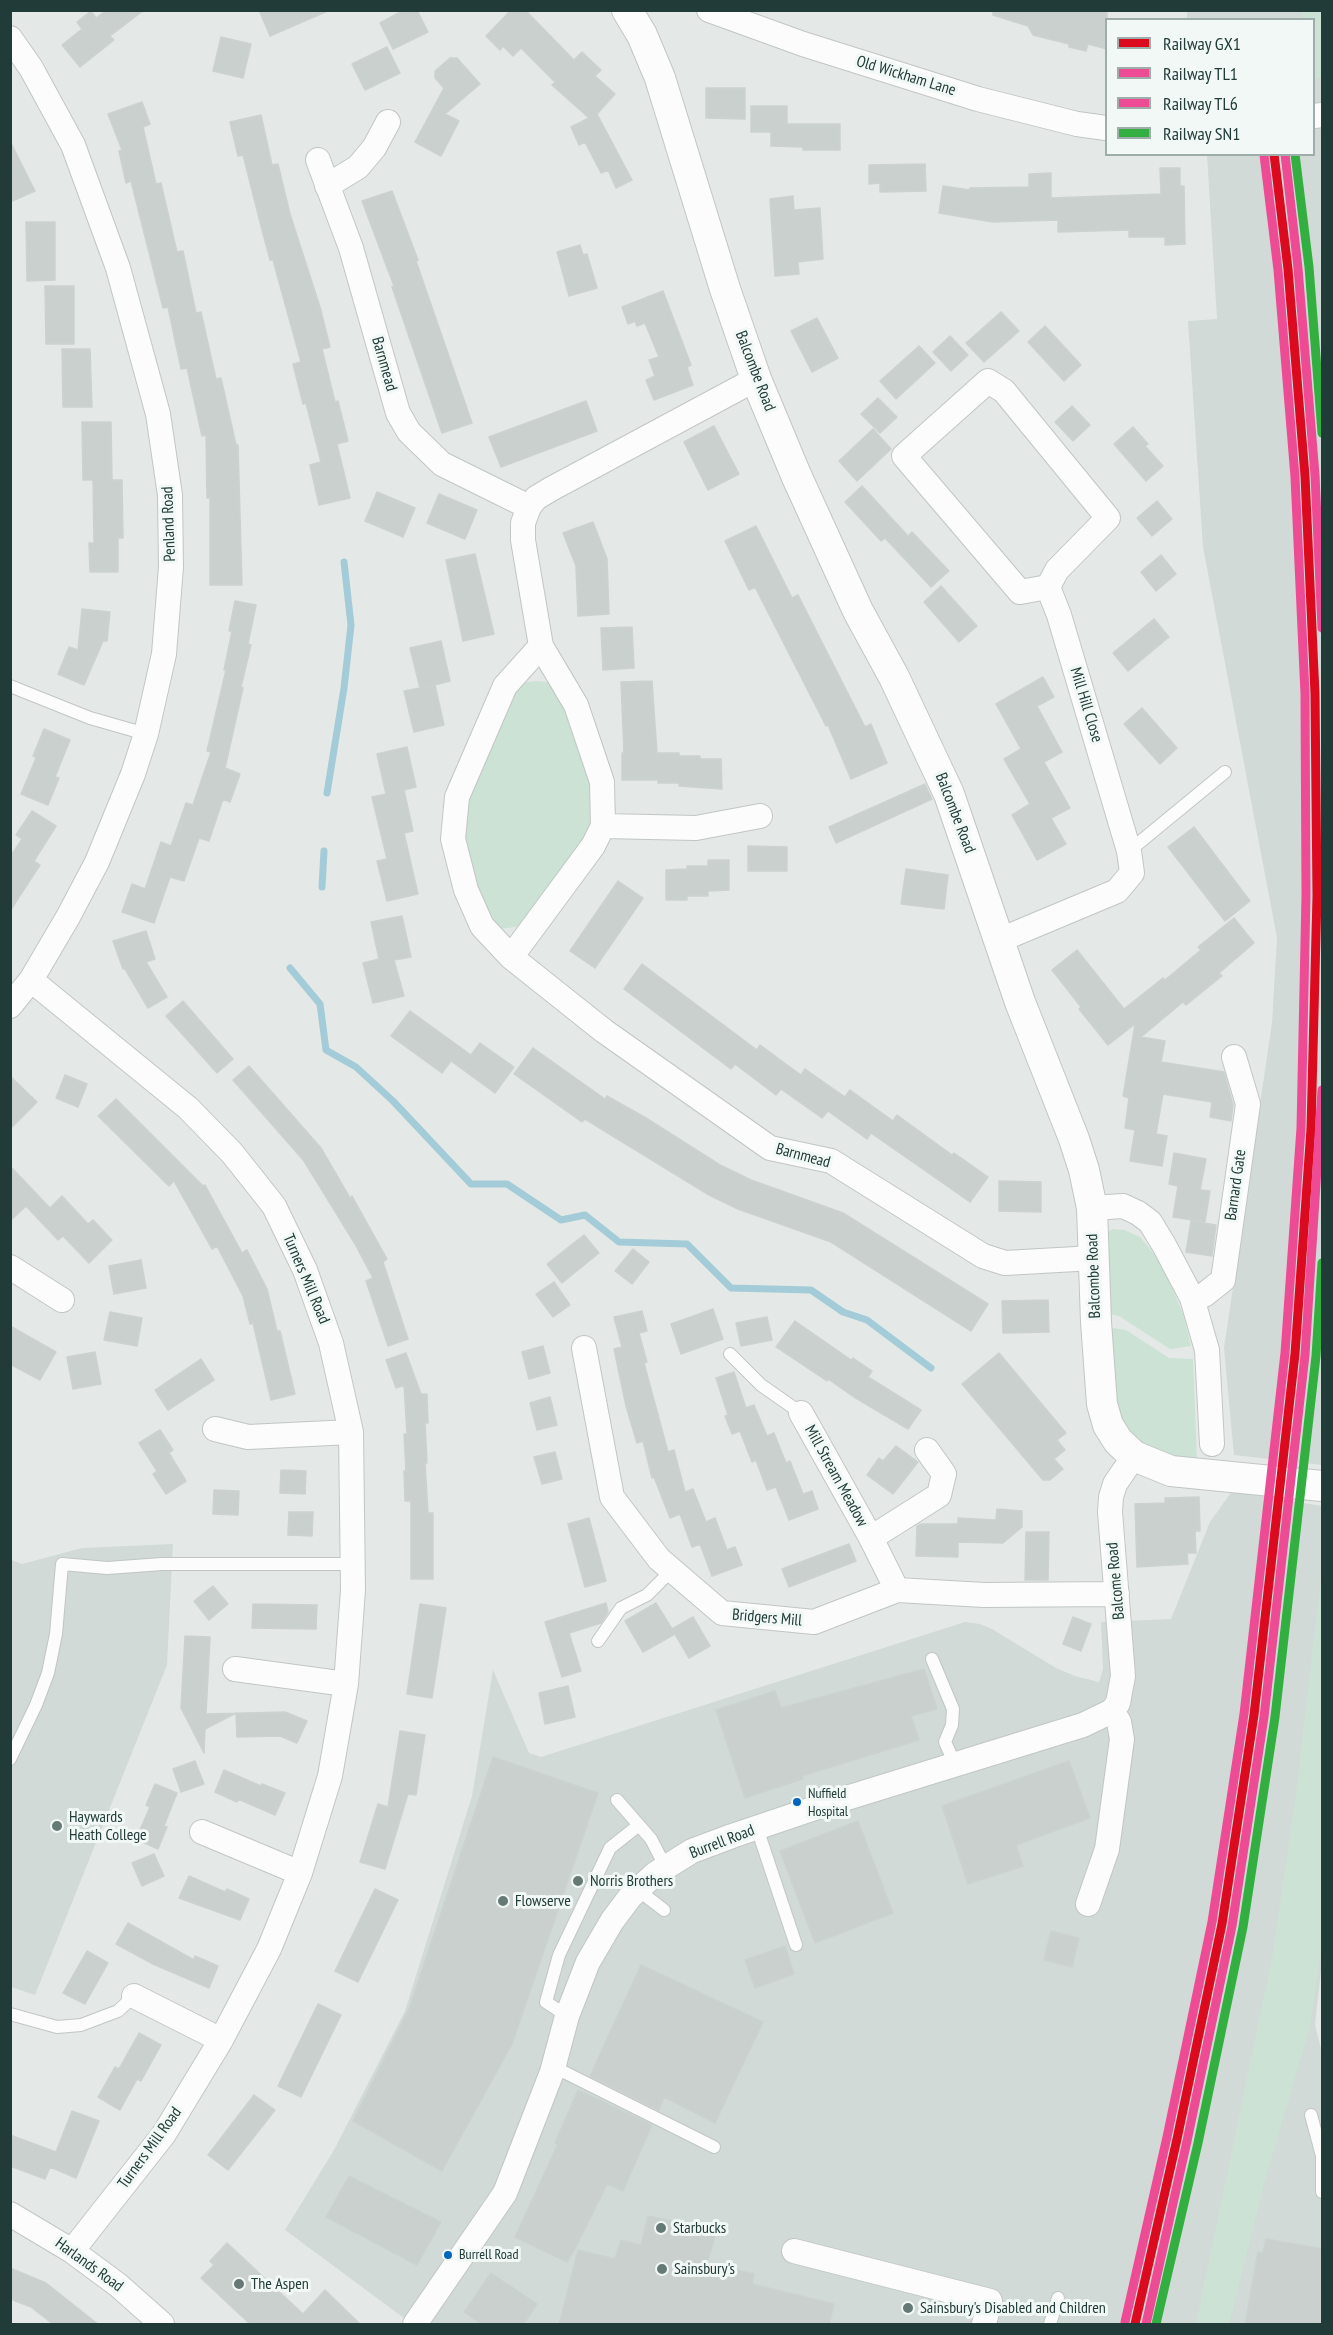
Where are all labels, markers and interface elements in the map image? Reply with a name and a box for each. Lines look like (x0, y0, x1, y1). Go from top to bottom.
legend (1105, 18, 1315, 156)
text: Railway GX1 (1163, 32, 1241, 55)
street label: Old Wickham Lane (854, 52, 958, 100)
text: Railway TL1 (1163, 62, 1238, 85)
text: Railway TL6 (1163, 92, 1238, 115)
text: Railway SN1 (1163, 122, 1240, 145)
street label: Balcombe Road (731, 328, 779, 414)
street label: Barnmead (367, 335, 401, 393)
street label: Penland Road (158, 486, 180, 562)
street label: Mill Hill Close (1066, 665, 1106, 745)
street label: Balcombe Road (931, 770, 979, 856)
street label: Barnmead (774, 1140, 832, 1172)
street label: Barnard Gate (1222, 1148, 1250, 1222)
street label: Turners Mill Road (278, 1231, 334, 1327)
street label: Balcombe Road (1083, 1233, 1105, 1319)
street label: Mill Stream Meadow (800, 1422, 872, 1530)
street label: Balcome Road (1103, 1541, 1129, 1621)
street label: Bridgers Mill (731, 1605, 803, 1631)
place label: Nuffield Hospital (808, 1786, 848, 1818)
marker: Nuffield Hospital (791, 1796, 803, 1808)
place label: Haywards Heath College (69, 1807, 147, 1845)
marker: Haywards Heath College (50, 1819, 64, 1833)
street label: Burrell Road (687, 1821, 757, 1863)
place label: Norris Brothers (590, 1871, 673, 1891)
marker: Norris Brothers (571, 1874, 585, 1888)
place label: Flowserve (515, 1891, 571, 1911)
marker: Flowserve (496, 1894, 510, 1908)
street label: Turners Mill Road (114, 2104, 186, 2192)
place label: Starbucks (673, 2218, 726, 2238)
marker: Starbucks (654, 2221, 668, 2235)
street label: Harlands Road (51, 2234, 127, 2296)
place label: Burrell Road (459, 2247, 518, 2263)
marker: Burrell Road (442, 2249, 454, 2261)
place label: Sainsbury's (674, 2259, 735, 2279)
marker: Sainsbury's (655, 2262, 669, 2276)
place label: The Aspen (251, 2274, 309, 2294)
marker: The Aspen (232, 2277, 246, 2291)
place label: Sainsbury's Disabled and Children (920, 2298, 1106, 2318)
marker: Sainsbury's Disabled and Children (901, 2301, 915, 2315)

